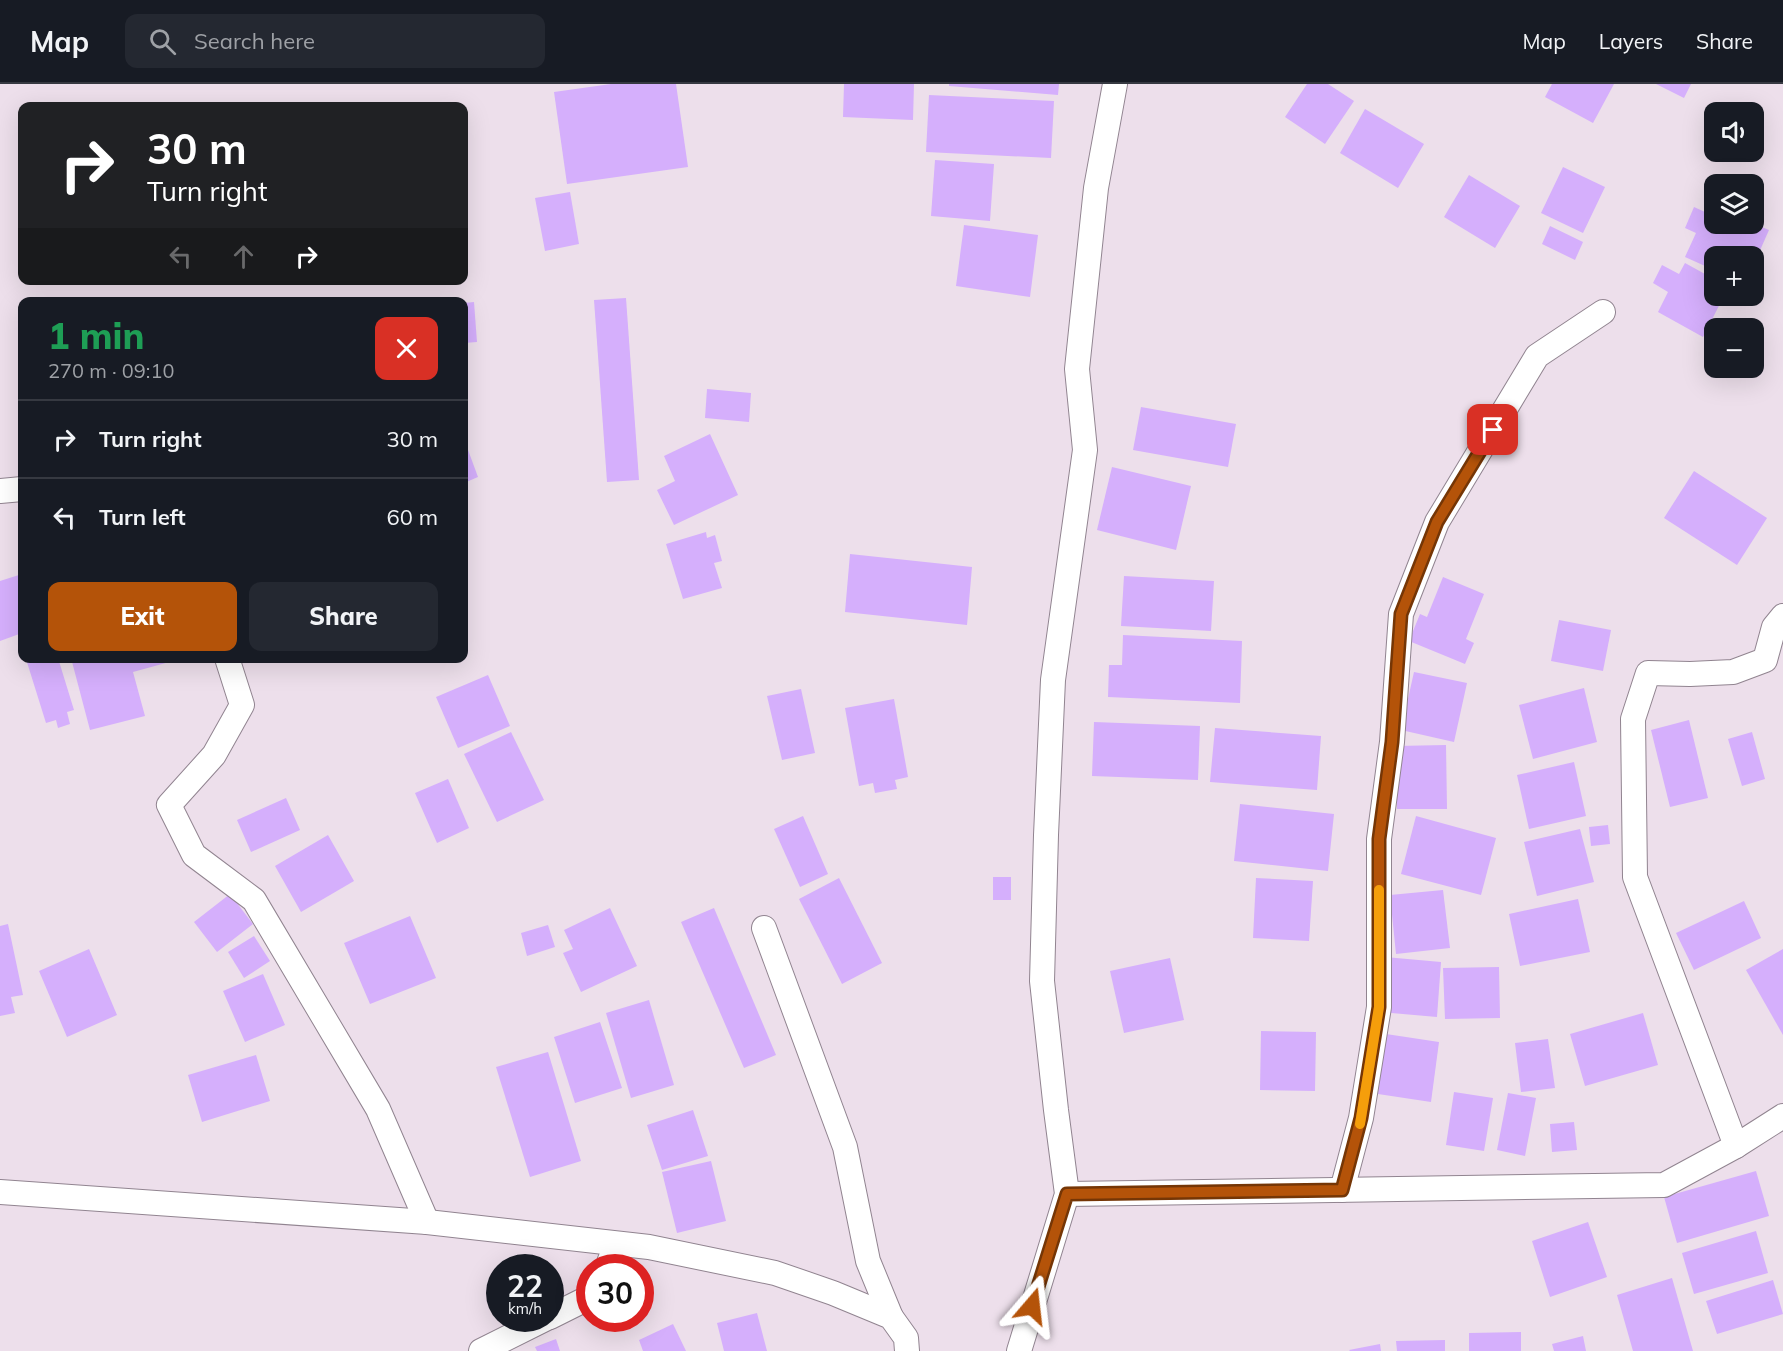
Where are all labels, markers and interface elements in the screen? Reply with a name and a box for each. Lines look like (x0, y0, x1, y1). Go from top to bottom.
search box (125, 14, 545, 68)
text: Map (30, 24, 89, 59)
icon: search (146, 25, 179, 58)
text: Search here (194, 27, 315, 55)
text: Map (1523, 28, 1566, 54)
text: Layers (1599, 28, 1663, 54)
text: Share (1696, 28, 1753, 54)
map controls (1704, 102, 1764, 378)
button: sound (1704, 102, 1764, 162)
text: 30 m (147, 122, 247, 175)
icon: right (48, 126, 126, 204)
text: Turn right (147, 174, 267, 208)
button: layers (1704, 174, 1764, 234)
icon: left (164, 240, 197, 273)
icon: ahead (227, 240, 260, 273)
icon: right (290, 240, 323, 273)
button: + (1704, 246, 1764, 306)
text: 1 min (48, 313, 144, 358)
button: close (375, 317, 438, 380)
button: − (1704, 318, 1764, 378)
text: 270 m · 09:10 (48, 358, 174, 383)
pin (1467, 404, 1518, 455)
icon: arrive (1476, 413, 1509, 446)
icon: right (48, 423, 81, 456)
text: Turn right (99, 425, 202, 453)
text: 30 m (387, 425, 438, 453)
icon: left (48, 501, 81, 534)
text: Turn left (99, 503, 186, 531)
text: 60 m (387, 503, 438, 531)
button: Exit (48, 582, 237, 651)
button: Share (249, 582, 438, 651)
speed limit sign: 30 (576, 1254, 654, 1332)
text: 22 (507, 1267, 543, 1305)
position arrow (1000, 1274, 1064, 1338)
text: km/h (508, 1299, 542, 1318)

